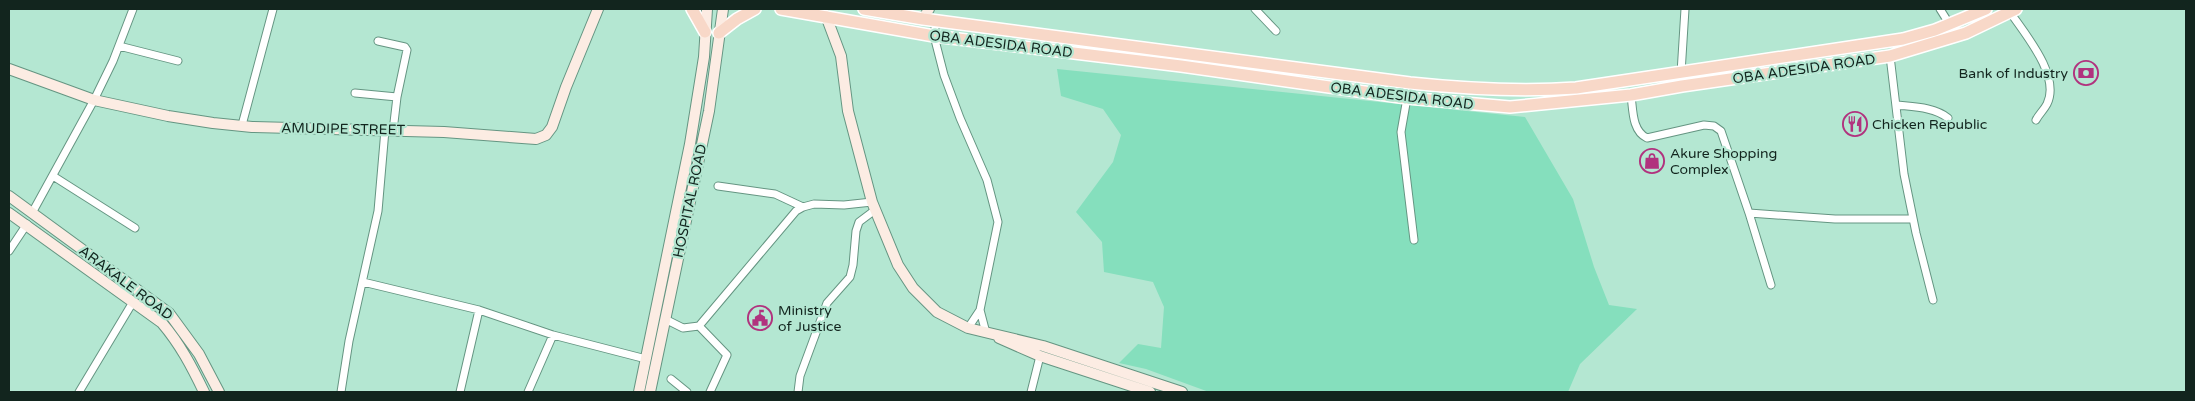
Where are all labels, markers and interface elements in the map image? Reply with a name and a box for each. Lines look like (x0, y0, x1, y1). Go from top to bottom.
street label: OBA ADESIDA ROAD (928, 27, 1074, 61)
street label: OBA ADESIDA ROAD (1731, 51, 1877, 87)
bank icon: Bank of Industry (2073, 60, 2099, 86)
place label: Bank of Industry (1959, 65, 2068, 82)
street label: OBA ADESIDA ROAD (1329, 79, 1475, 113)
restaurant icon: Chicken Republic (1842, 111, 1868, 137)
place label: Chicken Republic (1872, 116, 1987, 133)
street label: AMUDIPE STREET (281, 119, 406, 139)
street label: HOSPITAL ROAD (670, 143, 710, 259)
place label: Akure Shopping Complex (1670, 145, 1777, 178)
shop icon: Akure Shopping Complex (1639, 148, 1665, 174)
street label: ARAKALE ROAD (76, 242, 176, 324)
place label: Ministry of Justice (778, 302, 841, 335)
public building icon: Ministry of Justice (747, 305, 773, 331)

